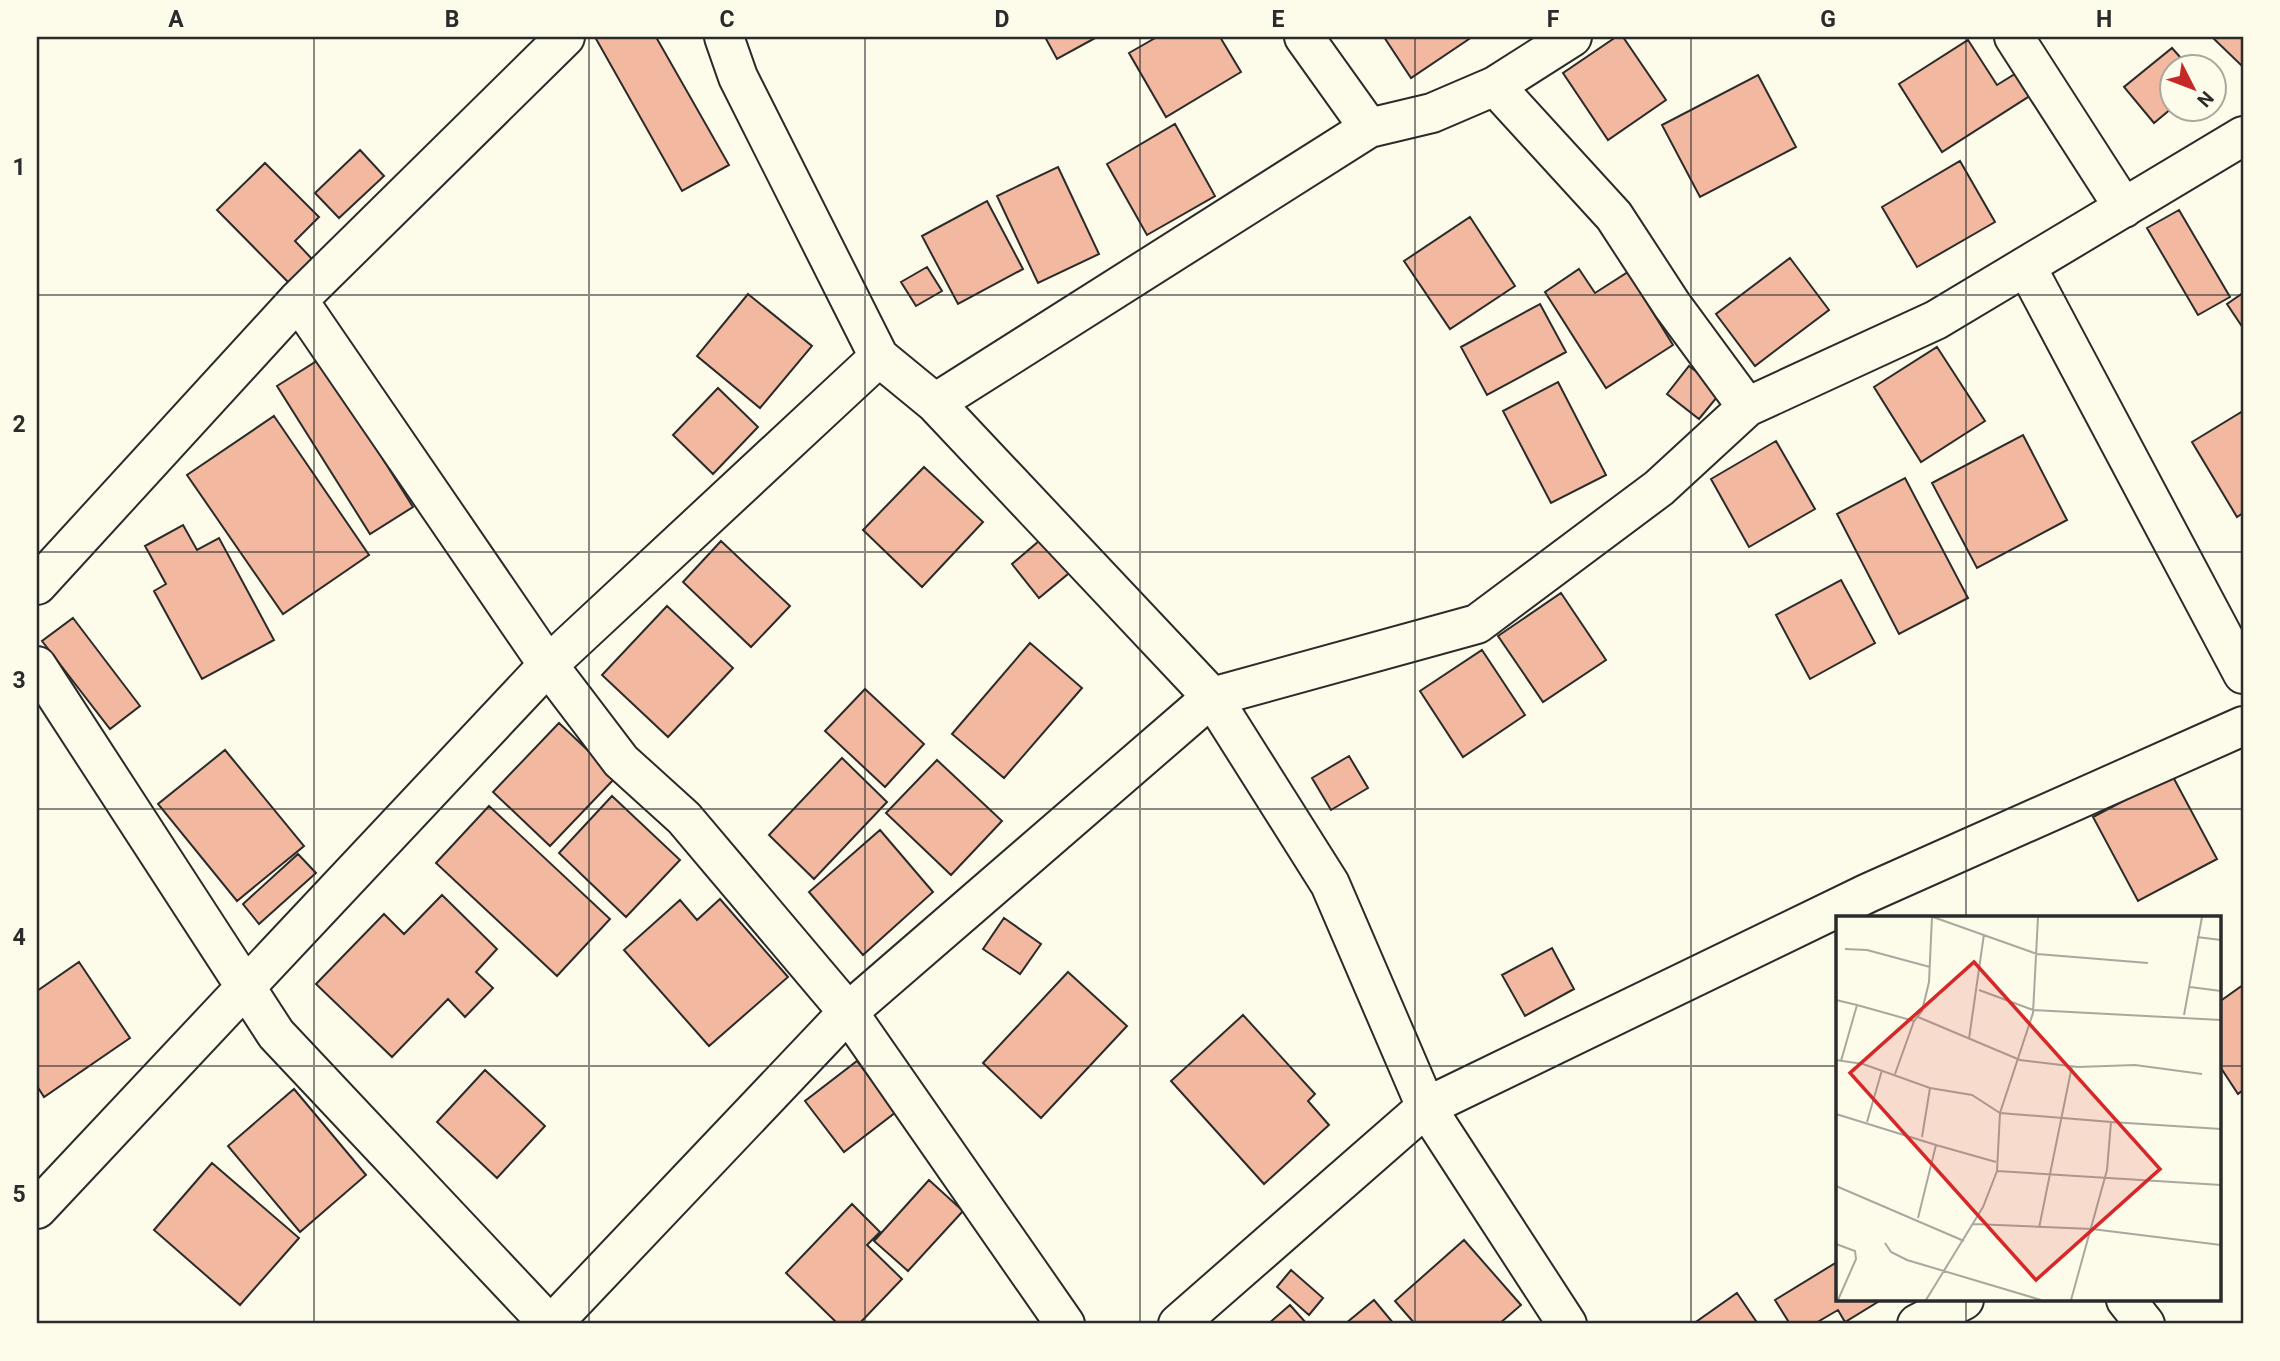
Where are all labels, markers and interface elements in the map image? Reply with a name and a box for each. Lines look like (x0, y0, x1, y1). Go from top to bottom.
text: A (168, 6, 184, 33)
text: B (445, 6, 459, 33)
text: C (719, 6, 735, 33)
text: D (995, 6, 1009, 33)
text: E (1272, 6, 1285, 33)
text: F (1547, 6, 1560, 33)
text: G (1820, 6, 1836, 33)
text: H (2096, 6, 2112, 33)
north arrow (2158, 52, 2228, 122)
text: N (2192, 86, 2218, 112)
text: 1 (12, 154, 26, 181)
text: 2 (12, 411, 26, 438)
text: 3 (12, 667, 26, 694)
inset map (1836, 916, 2220, 1302)
text: 4 (12, 924, 26, 951)
text: 5 (12, 1181, 26, 1208)

